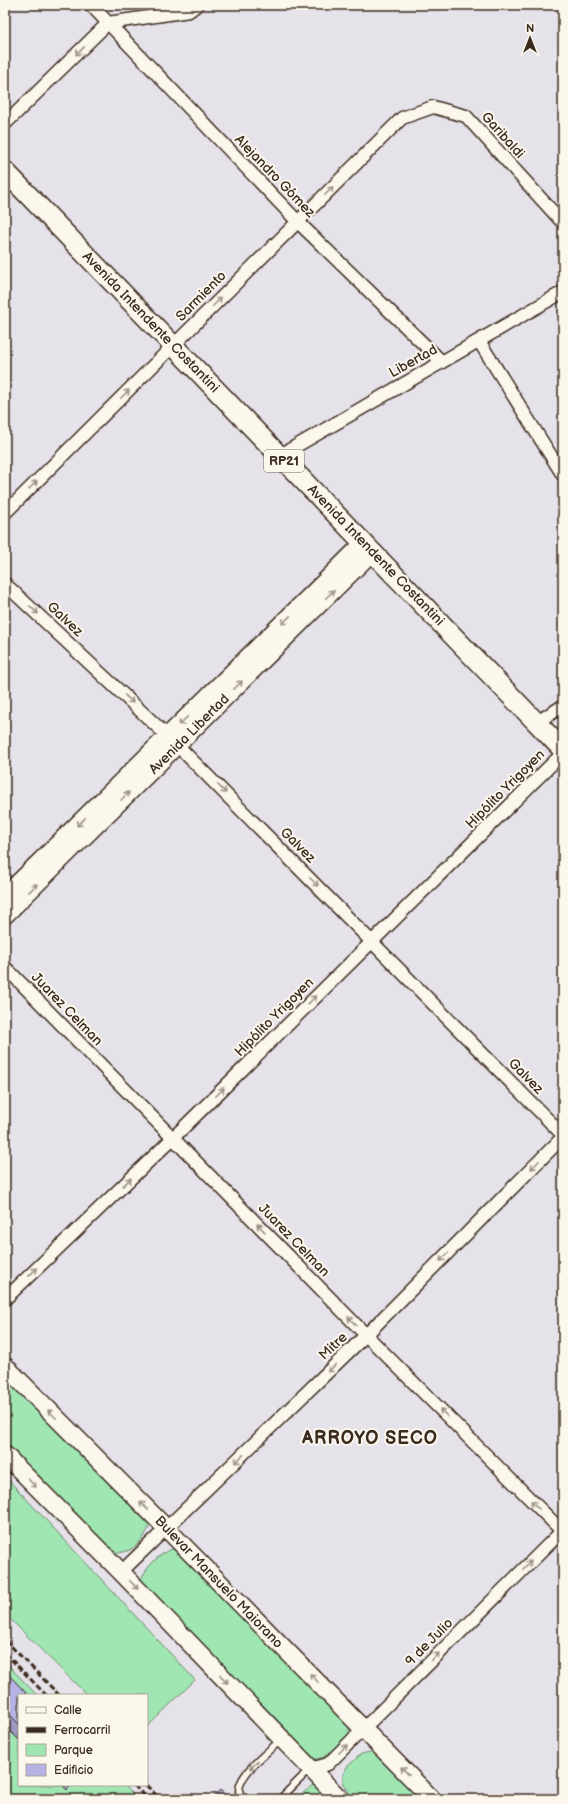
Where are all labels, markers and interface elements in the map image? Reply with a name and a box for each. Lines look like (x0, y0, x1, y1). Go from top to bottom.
north arrow (510, 18, 550, 58)
text: N (526, 22, 534, 35)
one-way arrow (75, 46, 85, 55)
street label: Garibaldi (478, 108, 528, 162)
street label: Alejandro Gómez (231, 131, 319, 221)
one-way arrow (324, 186, 334, 195)
street label: Avenida Intendente Costantini (79, 248, 223, 396)
street label: Sarmiento (172, 267, 230, 325)
one-way arrow (212, 297, 222, 307)
street label: Libertad (386, 341, 440, 381)
one-way arrow (120, 389, 130, 399)
road number: RP21 (264, 450, 304, 472)
one-way arrow (28, 480, 38, 490)
street label: Avenida Intendente Costantini (304, 481, 448, 629)
one-way arrow (325, 589, 335, 599)
street label: Galvez (43, 598, 87, 640)
one-way arrow (28, 605, 38, 614)
one-way arrow (281, 615, 291, 625)
one-way arrow (233, 680, 243, 690)
street label: Avenida Libertad (145, 690, 233, 778)
one-way arrow (123, 694, 133, 703)
one-way arrow (178, 716, 188, 726)
street label: Hipólito Yrigoyen (462, 746, 548, 832)
one-way arrow (217, 784, 227, 794)
one-way arrow (120, 791, 130, 801)
one-way arrow (76, 817, 86, 827)
street label: Galvez (277, 824, 319, 866)
one-way arrow (309, 877, 318, 887)
one-way arrow (28, 883, 38, 893)
street label: Juarez Celman (28, 969, 106, 1049)
street label: Hipólito Yrigoyen (231, 974, 317, 1060)
one-way arrow (307, 995, 317, 1005)
street label: Galvez (505, 1055, 547, 1098)
one-way arrow (215, 1087, 225, 1097)
one-way arrow (531, 1160, 540, 1170)
one-way arrow (122, 1178, 132, 1187)
street label: Juarez Celman (255, 1200, 333, 1280)
one-way arrow (256, 1223, 266, 1233)
one-way arrow (439, 1252, 449, 1262)
one-way arrow (28, 1268, 38, 1277)
one-way arrow (347, 1316, 357, 1326)
street label: Mitre (315, 1329, 351, 1363)
one-way arrow (327, 1364, 337, 1373)
one-way arrow (439, 1408, 449, 1418)
one-way arrow (47, 1409, 57, 1419)
district label: ARROYO SECO (301, 1428, 438, 1449)
one-way arrow (234, 1454, 244, 1464)
one-way arrow (28, 1478, 37, 1488)
one-way arrow (531, 1500, 540, 1510)
one-way arrow (139, 1501, 149, 1511)
street label: Bulevar Mansuelo Maiorano (151, 1512, 287, 1652)
one-way arrow (522, 1561, 532, 1570)
one-way arrow (129, 1580, 139, 1590)
street label: 9 de Julio (402, 1615, 456, 1669)
one-way arrow (430, 1652, 440, 1662)
one-way arrow (309, 1673, 319, 1683)
one-way arrow (219, 1674, 229, 1684)
legend (18, 1694, 148, 1786)
text: Calle (54, 1703, 82, 1718)
text: Ferrocarril (54, 1723, 110, 1738)
text: Parque (54, 1743, 93, 1758)
one-way arrow (338, 1744, 348, 1754)
one-way arrow (249, 1761, 259, 1770)
text: Edificio (54, 1763, 94, 1778)
one-way arrow (400, 1766, 410, 1776)

